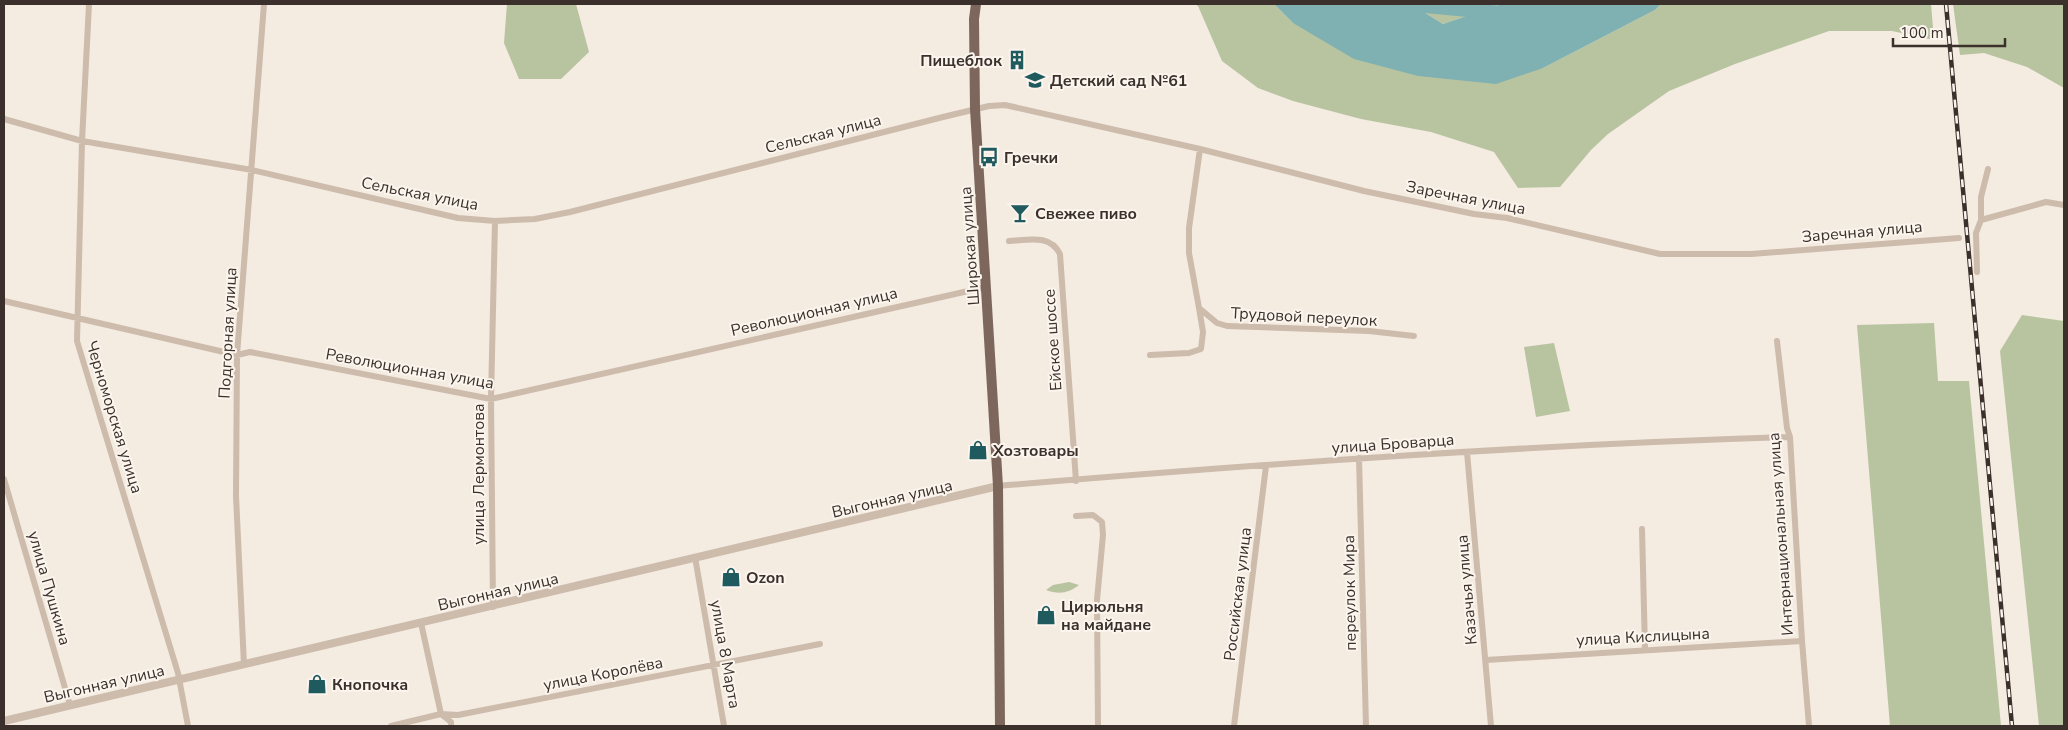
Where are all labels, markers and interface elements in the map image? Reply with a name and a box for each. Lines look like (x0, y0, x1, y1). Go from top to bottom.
scale bar (1893, 15, 2006, 47)
text: 100 m (1900, 23, 1944, 43)
building icon: Пищеблок (1006, 49, 1028, 71)
place label: Пищеблок (920, 50, 1003, 72)
school or university icon: Детский сад №61 (1024, 69, 1046, 91)
place label: Детский сад №61 (1050, 70, 1187, 92)
street label: Сельская улица (763, 109, 884, 159)
bus stop icon: Гречки (978, 146, 1000, 168)
place label: Гречки (1004, 147, 1058, 169)
street label: Сельская улица (359, 172, 480, 216)
street label: Заречная улица (1404, 176, 1527, 220)
street label: Широкая улица (955, 186, 985, 306)
bar icon: Свежее пиво (1009, 202, 1031, 224)
place label: Свежее пиво (1035, 203, 1137, 225)
street label: Заречная улица (1801, 216, 1923, 248)
street label: Подгорная улица (214, 267, 242, 399)
street label: Революционная улица (729, 282, 900, 342)
street label: Ейское шоссе (1038, 288, 1068, 392)
street label: Трудовой переулок (1230, 302, 1378, 332)
street label: Черноморская улица (80, 338, 148, 496)
street label: Революционная улица (324, 343, 496, 395)
street label: улица Лермонтова (468, 403, 490, 545)
street label: улица Броварца (1331, 429, 1455, 459)
street label: Интернациональная улица (1763, 432, 1799, 636)
shop icon: Хозтовары (967, 439, 989, 461)
place label: Хозтовары (992, 440, 1079, 462)
street label: Выгонная улица (830, 474, 955, 524)
street label: Российская улица (1219, 526, 1257, 662)
street label: улица Пушкина (22, 529, 76, 648)
street label: Казачья улица (1451, 534, 1483, 646)
street label: переулок Мира (1338, 535, 1362, 651)
shop icon: Ozon (720, 566, 742, 588)
street label: Выгонная улица (436, 567, 561, 617)
place label: Ozon (746, 567, 785, 589)
place label: Цирюльня на майдане (1061, 596, 1151, 636)
street label: улица 8 Марта (705, 598, 745, 710)
shop icon: Цирюльня на майдане (1035, 604, 1057, 626)
street label: улица Кислицына (1576, 623, 1710, 651)
street label: улица Королёва (541, 652, 665, 696)
street label: Выгонная улица (42, 659, 167, 709)
shop icon: Кнопочка (306, 673, 328, 695)
place label: Кнопочка (332, 674, 408, 696)

